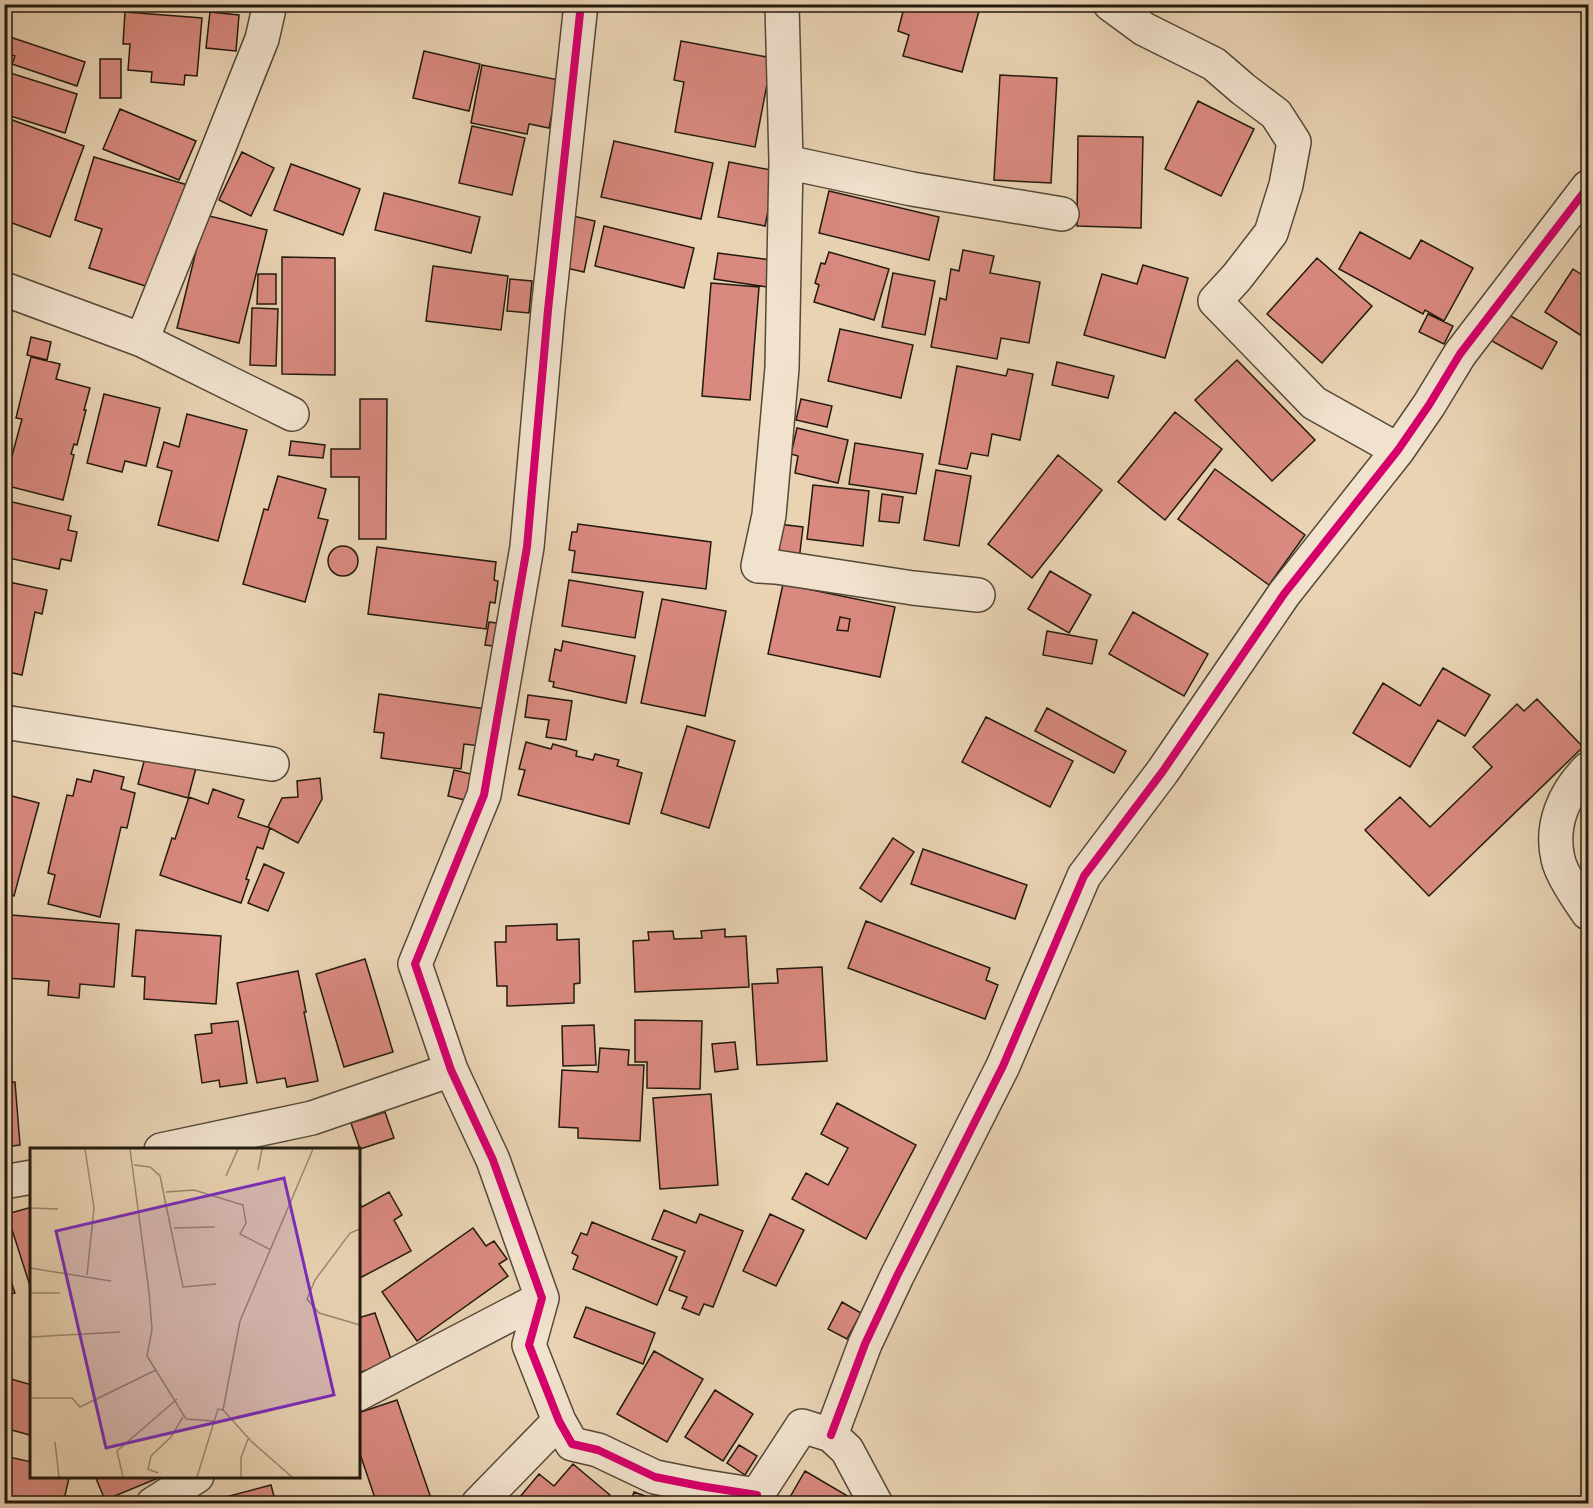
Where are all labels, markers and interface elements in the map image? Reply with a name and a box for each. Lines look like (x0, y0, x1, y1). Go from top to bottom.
inset map (30, 1148, 360, 1478)

